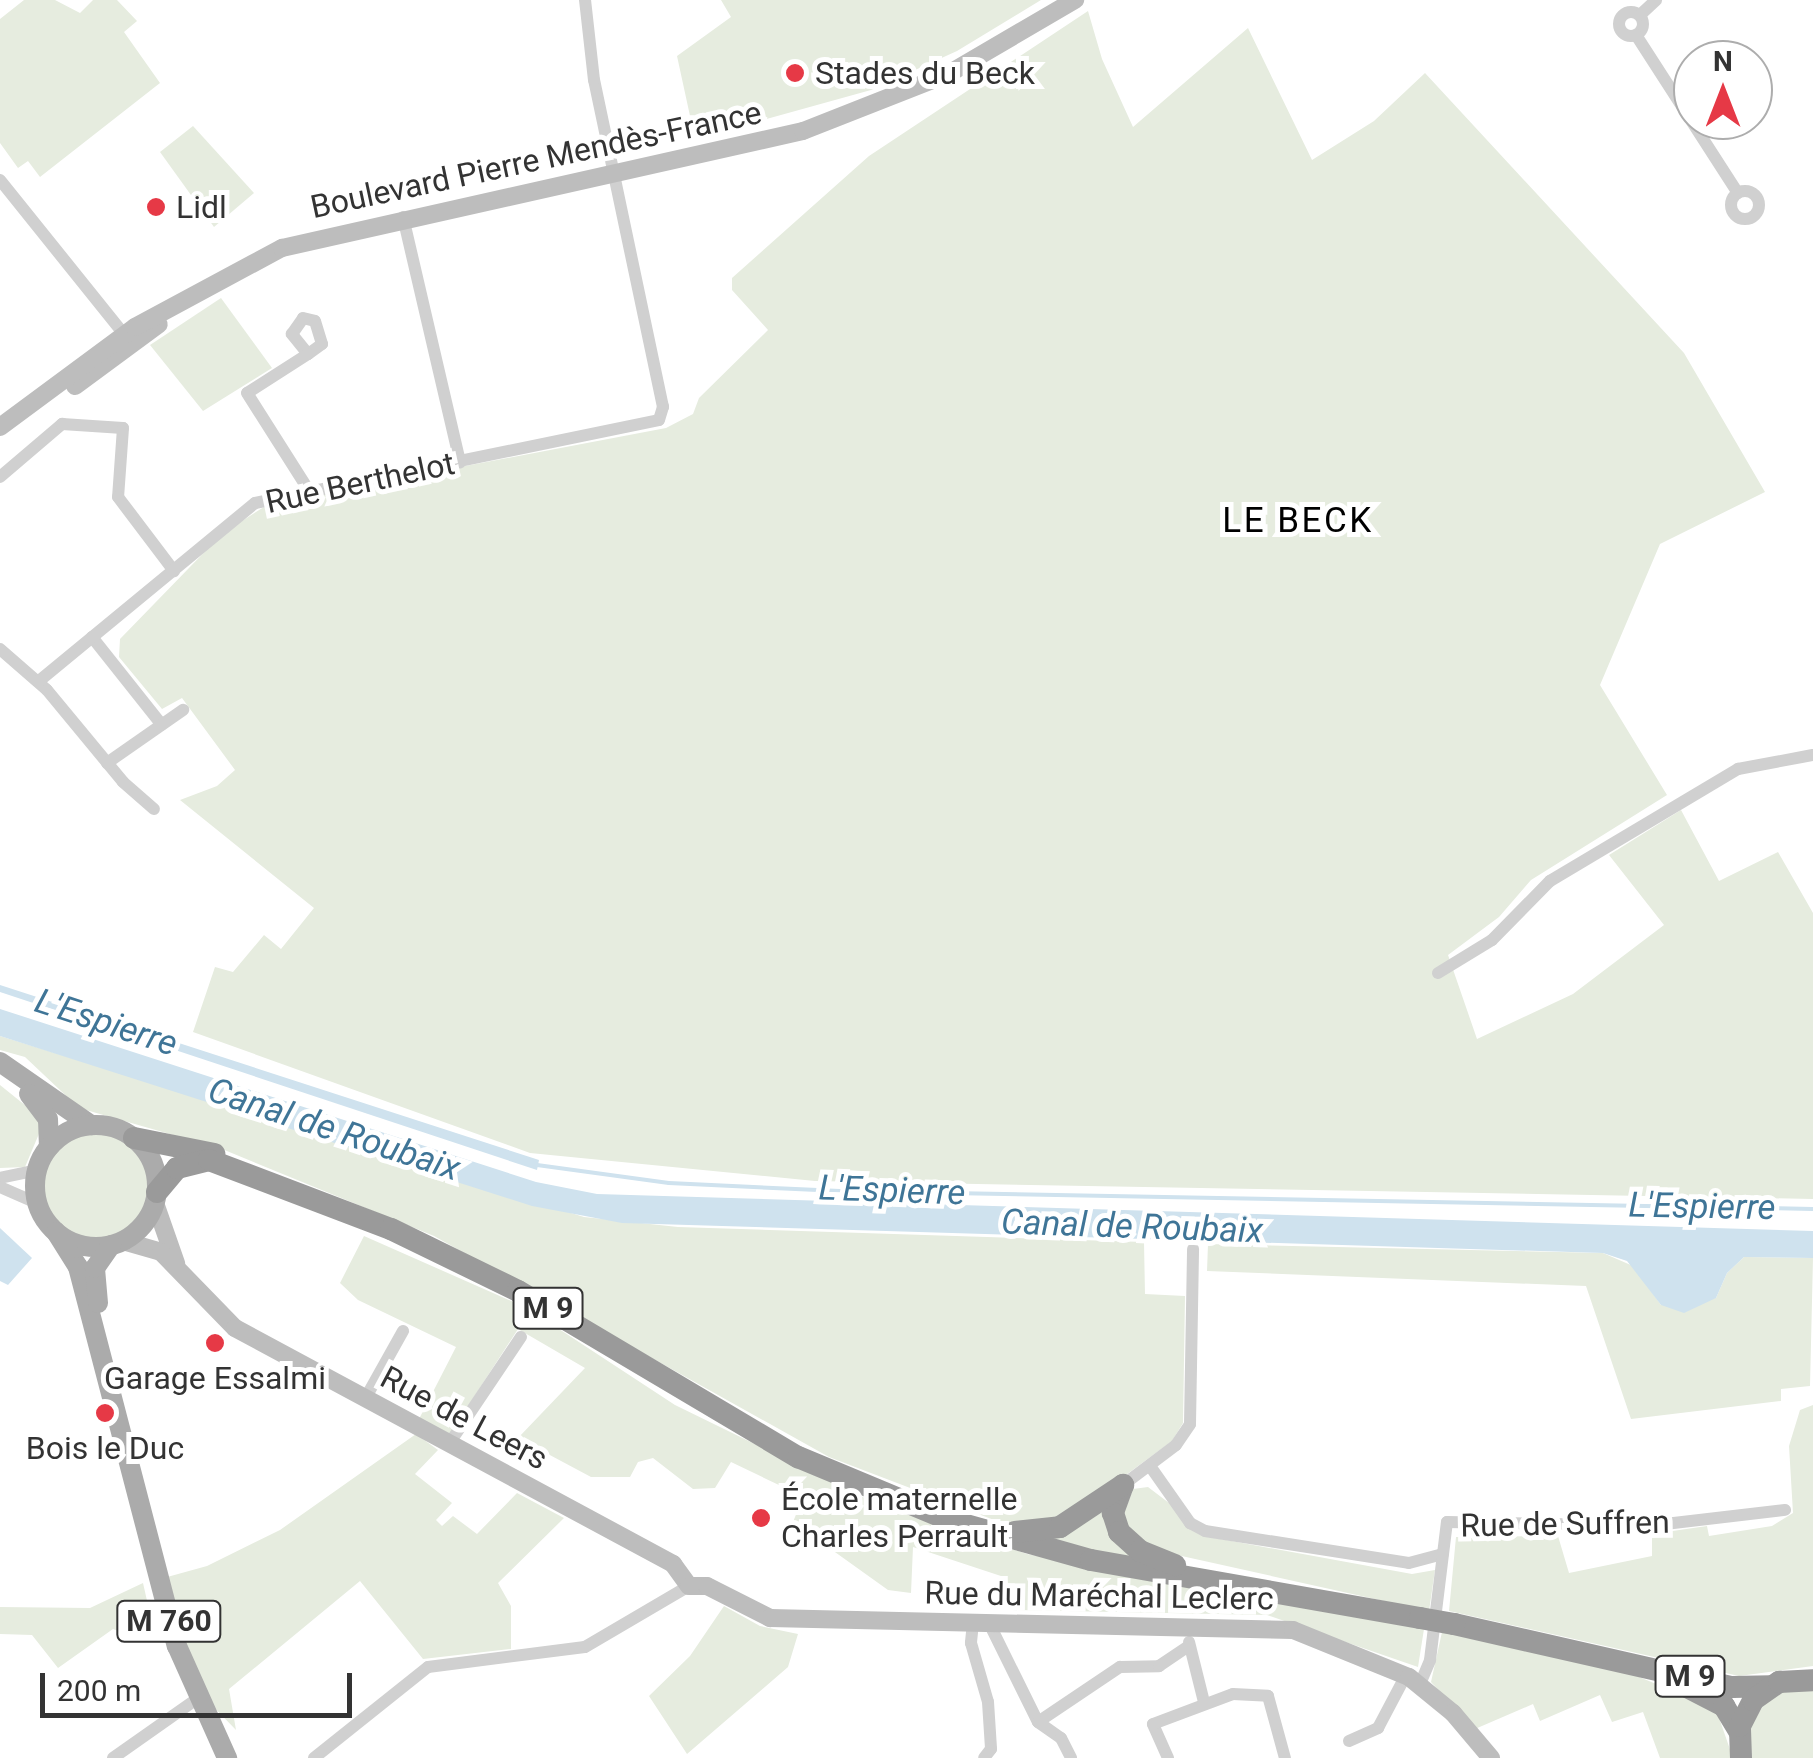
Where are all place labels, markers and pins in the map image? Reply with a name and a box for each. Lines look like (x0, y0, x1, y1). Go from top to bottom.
place label: Stades du Beck (815, 54, 1035, 92)
marker: Stades du Beck (784, 62, 806, 84)
place label: Lidl (176, 188, 227, 226)
marker: Lidl (145, 196, 167, 218)
marker: Garage Essalmi (204, 1332, 226, 1354)
place label: Garage Essalmi (104, 1359, 326, 1397)
marker: Bois le Duc (94, 1402, 116, 1424)
place label: Bois le Duc (26, 1429, 184, 1467)
place label: École maternelle Charles Perrault (781, 1481, 1018, 1556)
marker: École maternelle Charles Perrault (750, 1507, 772, 1529)

